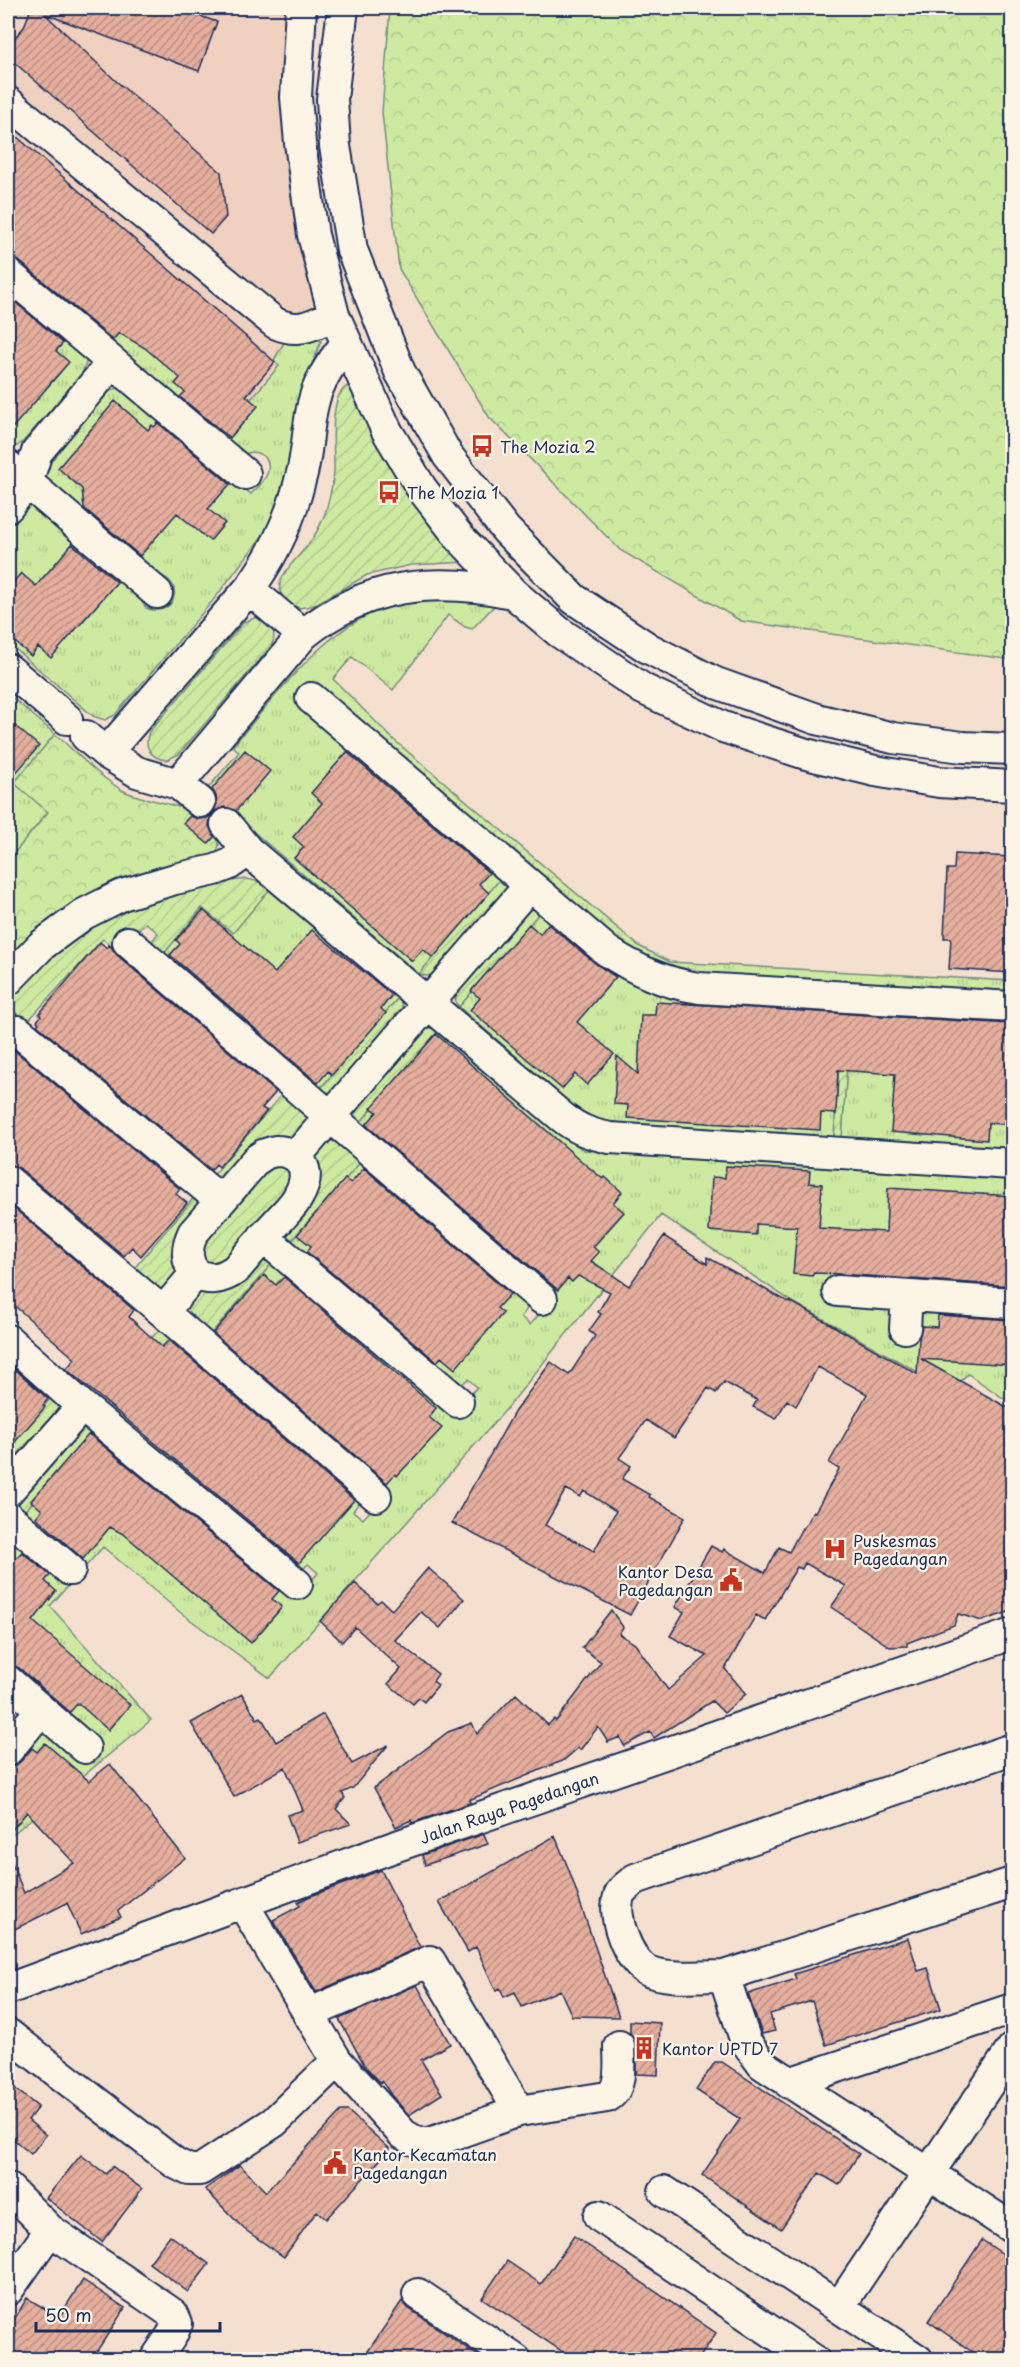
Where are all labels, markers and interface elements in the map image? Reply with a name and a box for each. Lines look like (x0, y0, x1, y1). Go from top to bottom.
bus stop icon: The Mozia 2 (469, 433, 495, 459)
place label: The Mozia 2 (500, 434, 596, 458)
bus stop icon: The Mozia 1 (376, 479, 402, 505)
place label: The Mozia 1 (407, 480, 499, 504)
place label: Puskesmas Pagedangan (853, 1528, 948, 1570)
hospital icon: Puskesmas Pagedangan (822, 1536, 848, 1562)
place label: Kantor Desa Pagedangan (618, 1559, 713, 1601)
public building icon: Kantor Desa Pagedangan (718, 1567, 744, 1593)
street label: Jalan Raya Pagedangan (416, 1765, 602, 1849)
building icon: Kantor UPTD 7 (631, 2035, 657, 2061)
place label: Kantor UPTD 7 (662, 2036, 778, 2060)
place label: Kantor Kecamatan Pagedangan (353, 2142, 497, 2184)
public building icon: Kantor Kecamatan Pagedangan (322, 2150, 348, 2176)
scale bar (36, 2295, 220, 2333)
text: 50 m (45, 2301, 92, 2328)

